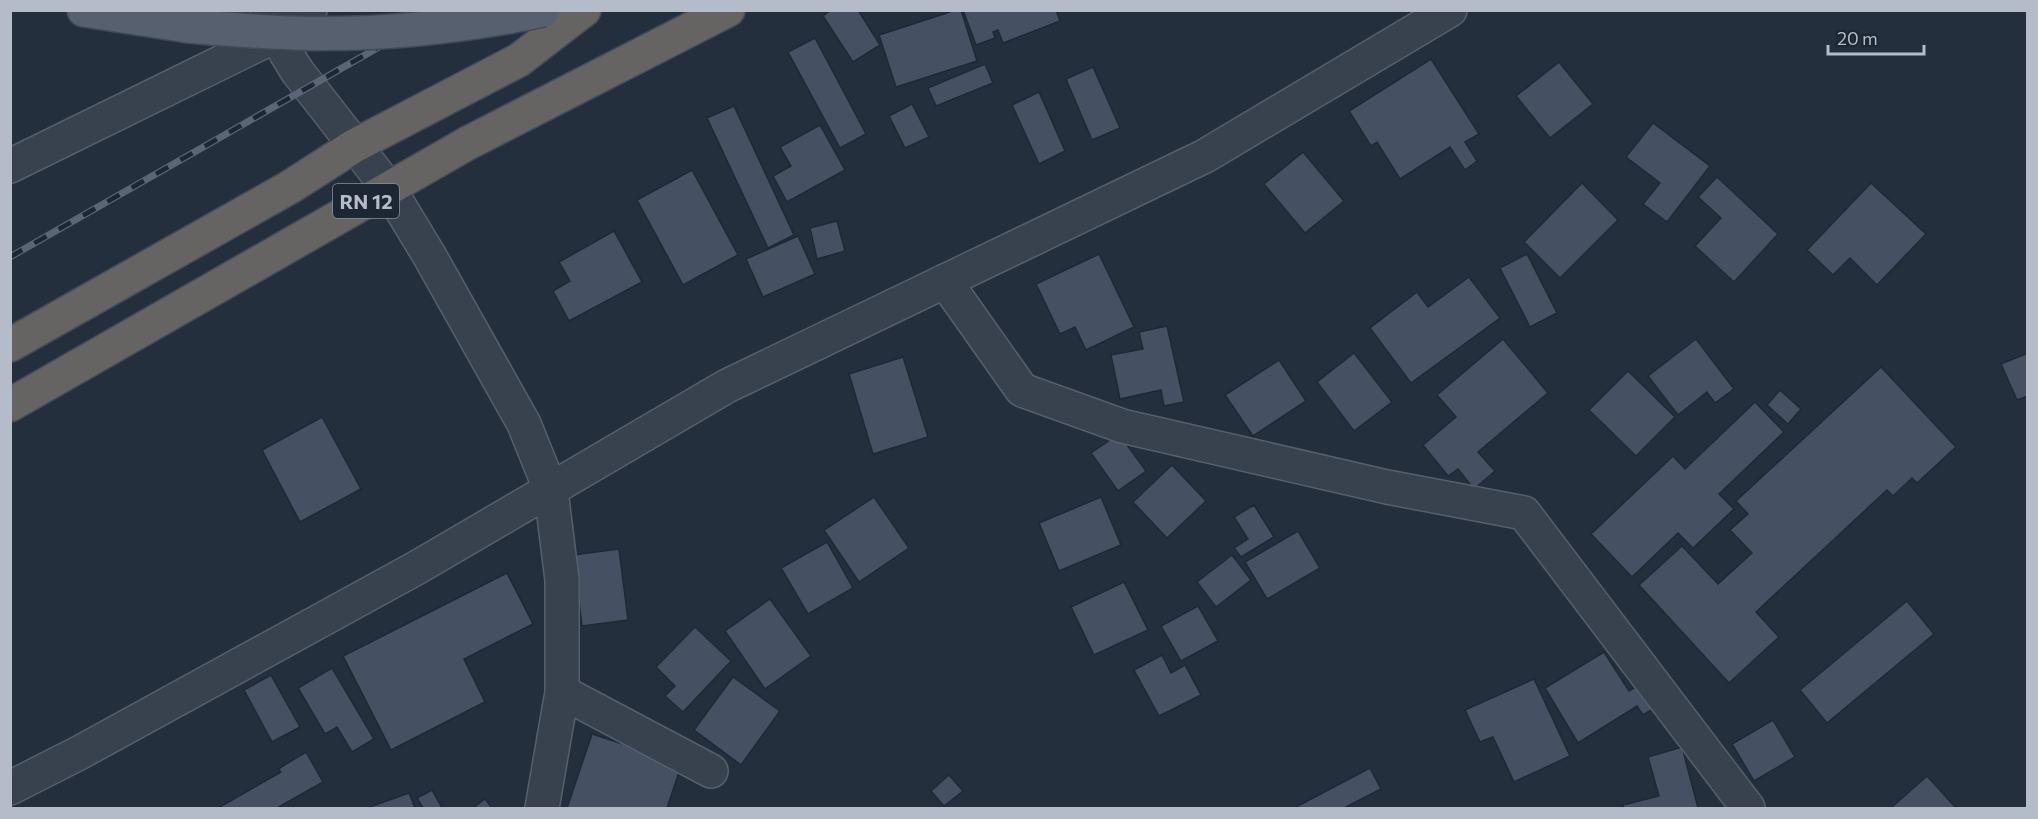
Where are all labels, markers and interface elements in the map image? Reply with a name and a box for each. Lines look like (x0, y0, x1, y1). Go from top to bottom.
scale bar (1828, 18, 1924, 56)
text: 20 m (1837, 27, 1878, 49)
road number: RN 12 (333, 184, 399, 218)

